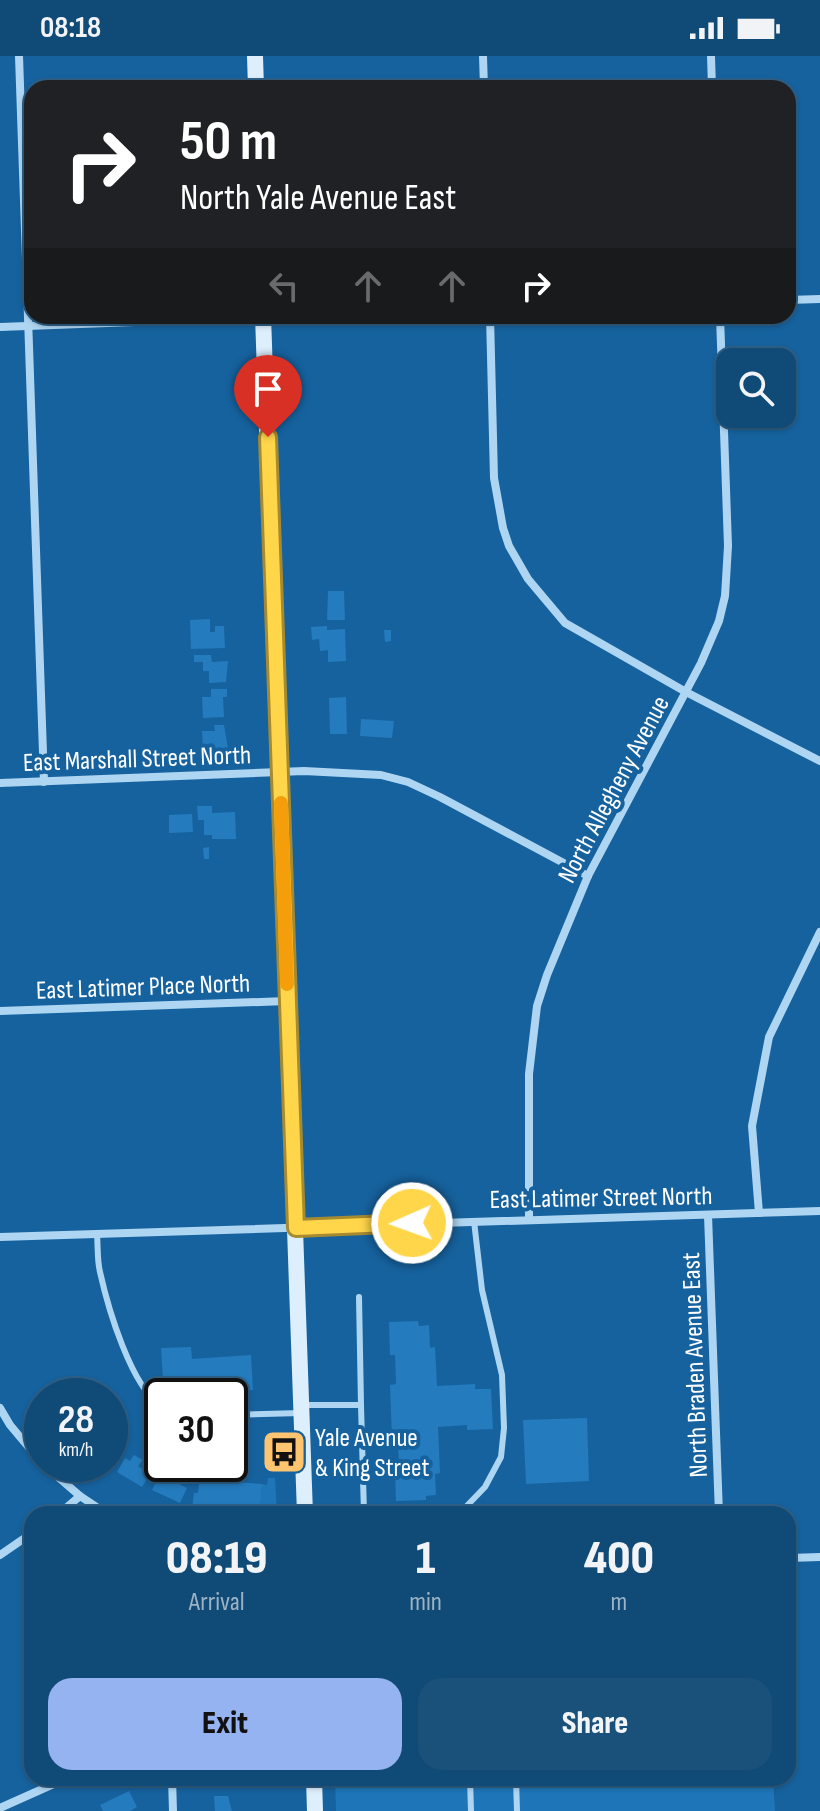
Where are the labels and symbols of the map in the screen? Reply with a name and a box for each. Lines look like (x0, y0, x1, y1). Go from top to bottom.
pin (234, 355, 302, 437)
street label: North Allegheny Avenue (552, 691, 677, 889)
street label: East Marshall Street North (22, 740, 252, 779)
street label: East Latimer Place North (35, 968, 251, 1007)
position arrow (370, 1181, 454, 1265)
street label: East Latimer Street North (489, 1181, 713, 1216)
street label: North Braden Avenue East (676, 1252, 715, 1478)
speed limit sign: 30 (144, 1378, 248, 1482)
place label: Yale Avenue & King Street (315, 1423, 429, 1484)
bus stop icon: Yale Avenue & King Street (260, 1428, 308, 1476)

